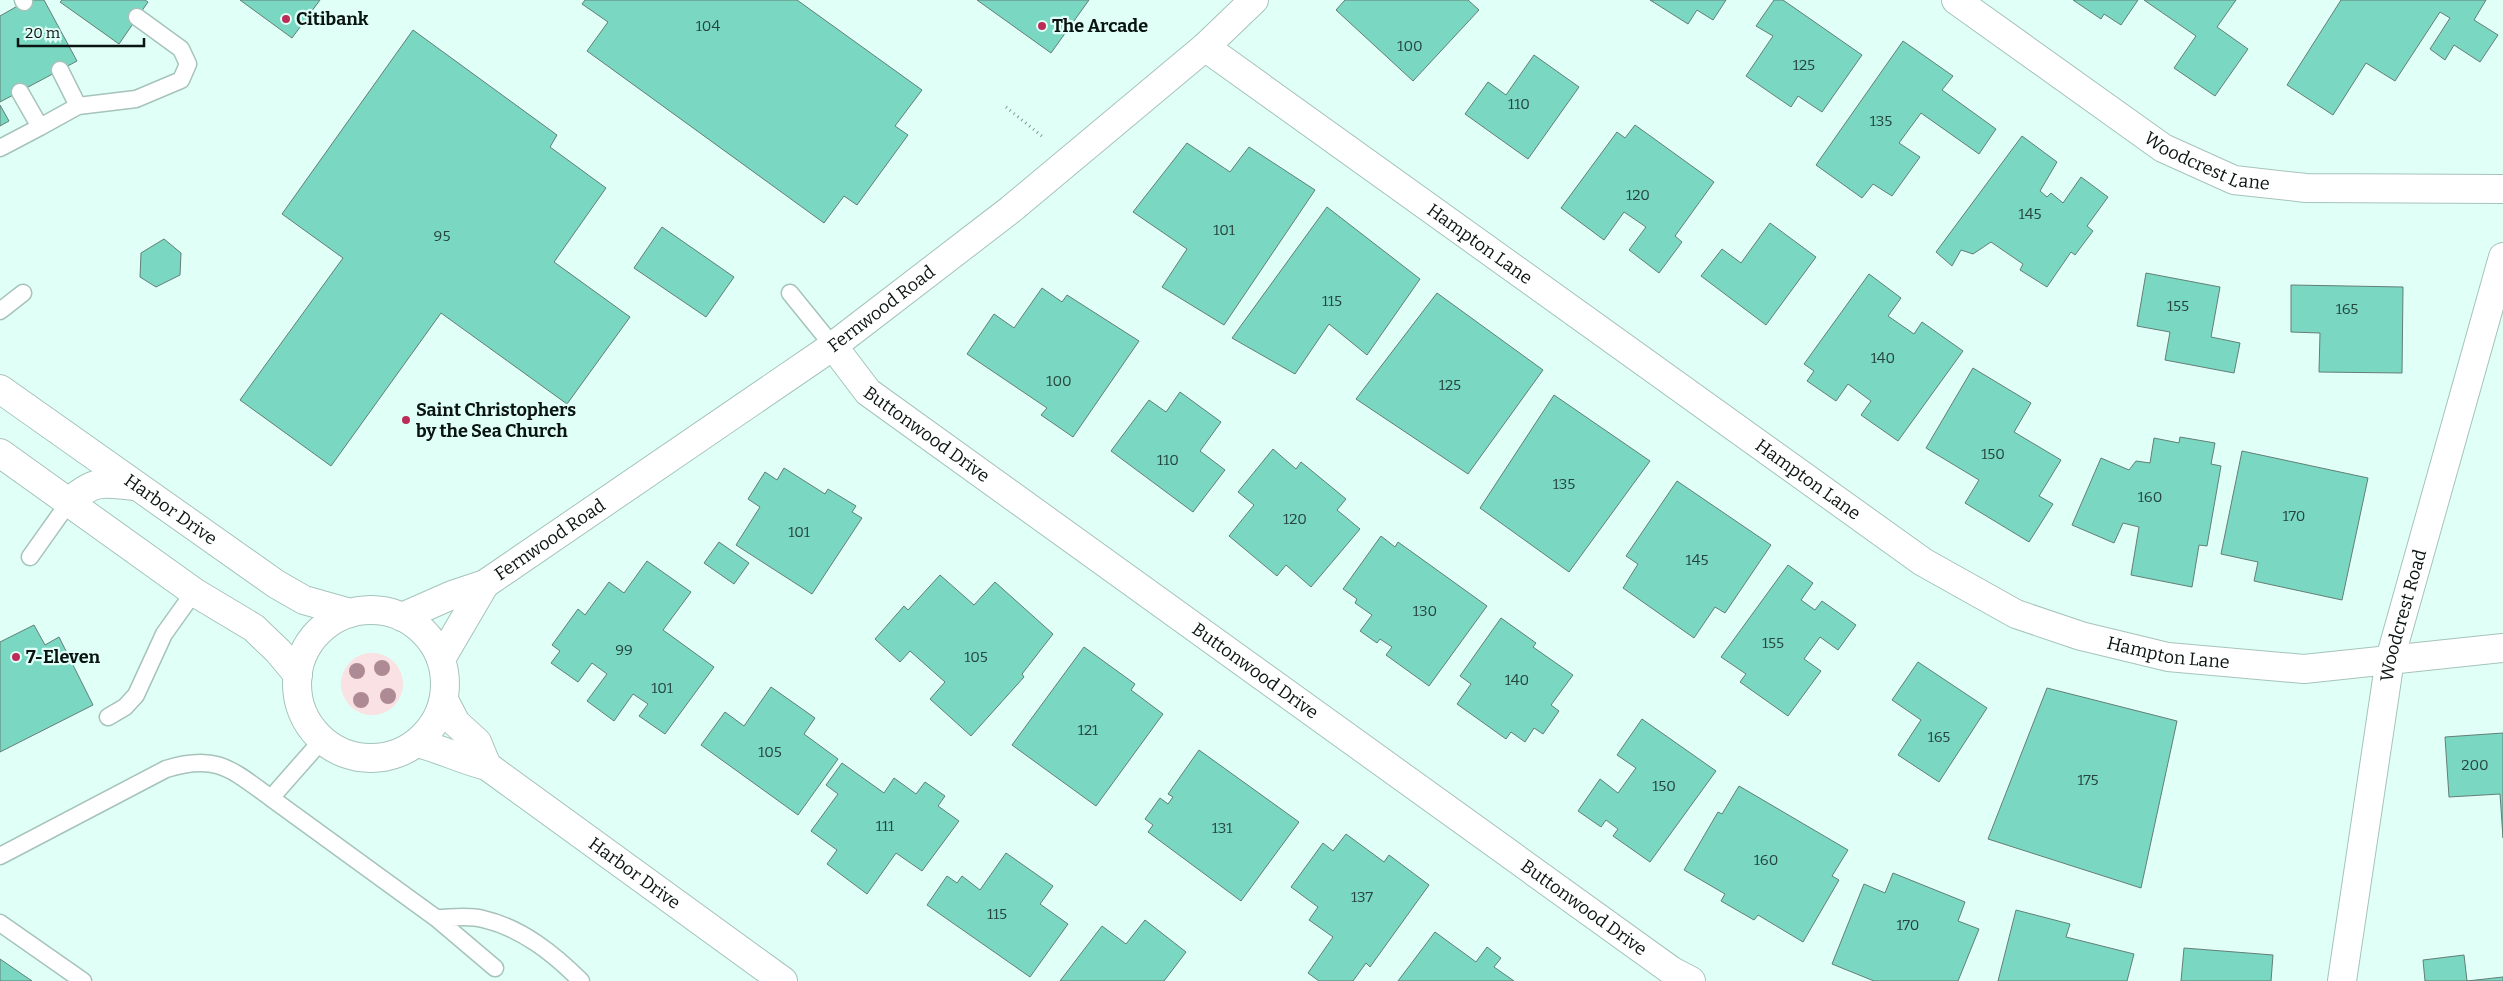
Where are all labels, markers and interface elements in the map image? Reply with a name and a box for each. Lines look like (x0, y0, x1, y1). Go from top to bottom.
place label: Citibank (296, 8, 369, 30)
marker: Citibank (280, 13, 292, 25)
scale bar (18, 15, 144, 47)
place label: The Arcade (1052, 15, 1148, 37)
house number: 104 (696, 17, 720, 35)
marker: The Arcade (1036, 20, 1048, 32)
text: 20 m (25, 24, 61, 42)
house number: 100 (1397, 37, 1423, 55)
house number: 125 (1793, 56, 1815, 74)
house number: 110 (1508, 95, 1530, 113)
house number: 135 (1870, 112, 1892, 130)
street label: Woodcrest Lane (2140, 127, 2271, 195)
house number: 120 (1626, 186, 1650, 204)
street label: Hampton Lane (1423, 199, 1537, 289)
house number: 145 (2019, 205, 2041, 223)
house number: 101 (1213, 221, 1235, 239)
house number: 95 (434, 227, 450, 245)
street label: Fernwood Road (823, 261, 940, 357)
house number: 115 (1322, 292, 1342, 310)
house number: 155 (2167, 297, 2189, 315)
house number: 165 (2336, 300, 2358, 318)
house number: 140 (1871, 349, 1895, 367)
house number: 100 (1046, 372, 1072, 390)
house number: 125 (1439, 376, 1461, 394)
street label: Buttonwood Drive (859, 381, 994, 487)
place label: Saint Christophers by the Sea Church (416, 399, 576, 442)
marker: Saint Christophers by the Sea Church (400, 414, 412, 426)
street label: Hampton Lane (1751, 434, 1865, 525)
house number: 150 (1981, 445, 2005, 463)
house number: 110 (1157, 451, 1179, 469)
street label: Harbor Drive (120, 469, 221, 550)
house number: 135 (1553, 475, 1575, 493)
house number: 160 (2138, 488, 2162, 506)
street label: Fernwood Road (490, 494, 610, 585)
house number: 170 (2283, 507, 2305, 525)
house number: 120 (1283, 510, 1307, 528)
house number: 101 (788, 523, 810, 541)
street label: Woodcrest Road (2376, 546, 2431, 683)
house number: 145 (1686, 551, 1708, 569)
house number: 130 (1413, 602, 1437, 620)
street label: Buttonwood Drive (1188, 618, 1323, 724)
street label: Hampton Lane (2105, 632, 2231, 673)
house number: 155 (1762, 634, 1784, 652)
house number: 99 (615, 641, 633, 659)
place label: 7-Eleven (26, 646, 101, 668)
house number: 105 (964, 648, 988, 666)
marker: 7-Eleven (10, 651, 22, 663)
house number: 140 (1505, 671, 1529, 689)
house number: 101 (651, 679, 673, 697)
house number: 121 (1078, 721, 1098, 739)
house number: 165 (1928, 728, 1950, 746)
house number: 105 (758, 743, 782, 761)
house number: 200 (2461, 756, 2489, 774)
house number: 175 (2077, 771, 2099, 789)
house number: 150 (1652, 777, 1676, 795)
house number: 111 (876, 817, 894, 835)
house number: 131 (1212, 819, 1232, 837)
street label: Harbor Drive (584, 832, 685, 914)
house number: 160 (1754, 851, 1778, 869)
street label: Buttonwood Drive (1517, 855, 1651, 960)
house number: 137 (1351, 888, 1374, 906)
house number: 115 (987, 905, 1007, 923)
house number: 170 (1897, 916, 1919, 934)

